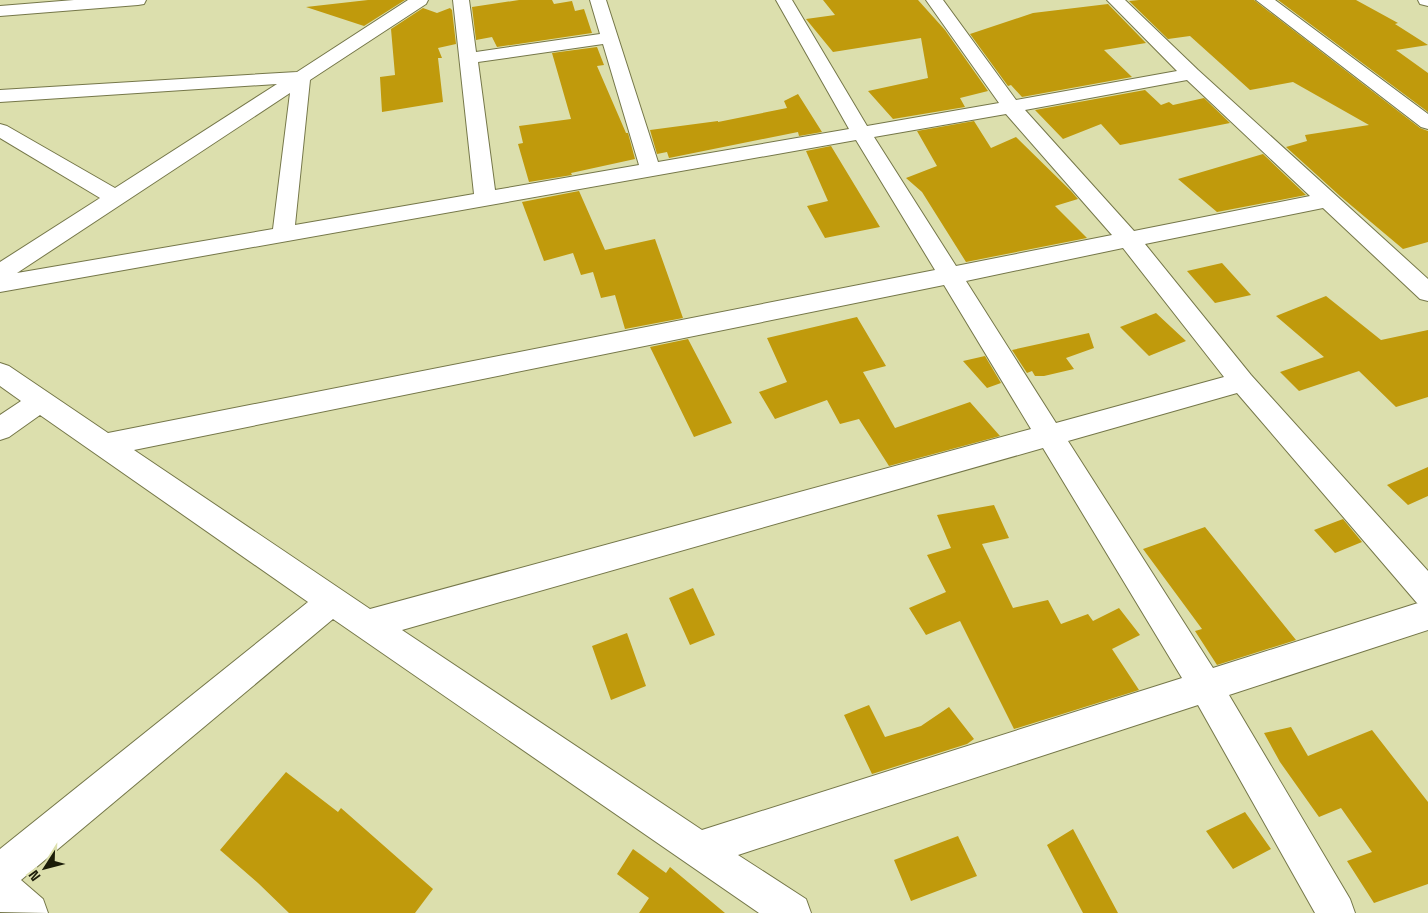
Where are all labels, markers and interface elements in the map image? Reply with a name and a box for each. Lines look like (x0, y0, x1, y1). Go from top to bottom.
north arrow (20, 843, 70, 893)
text: N (24, 867, 45, 885)

